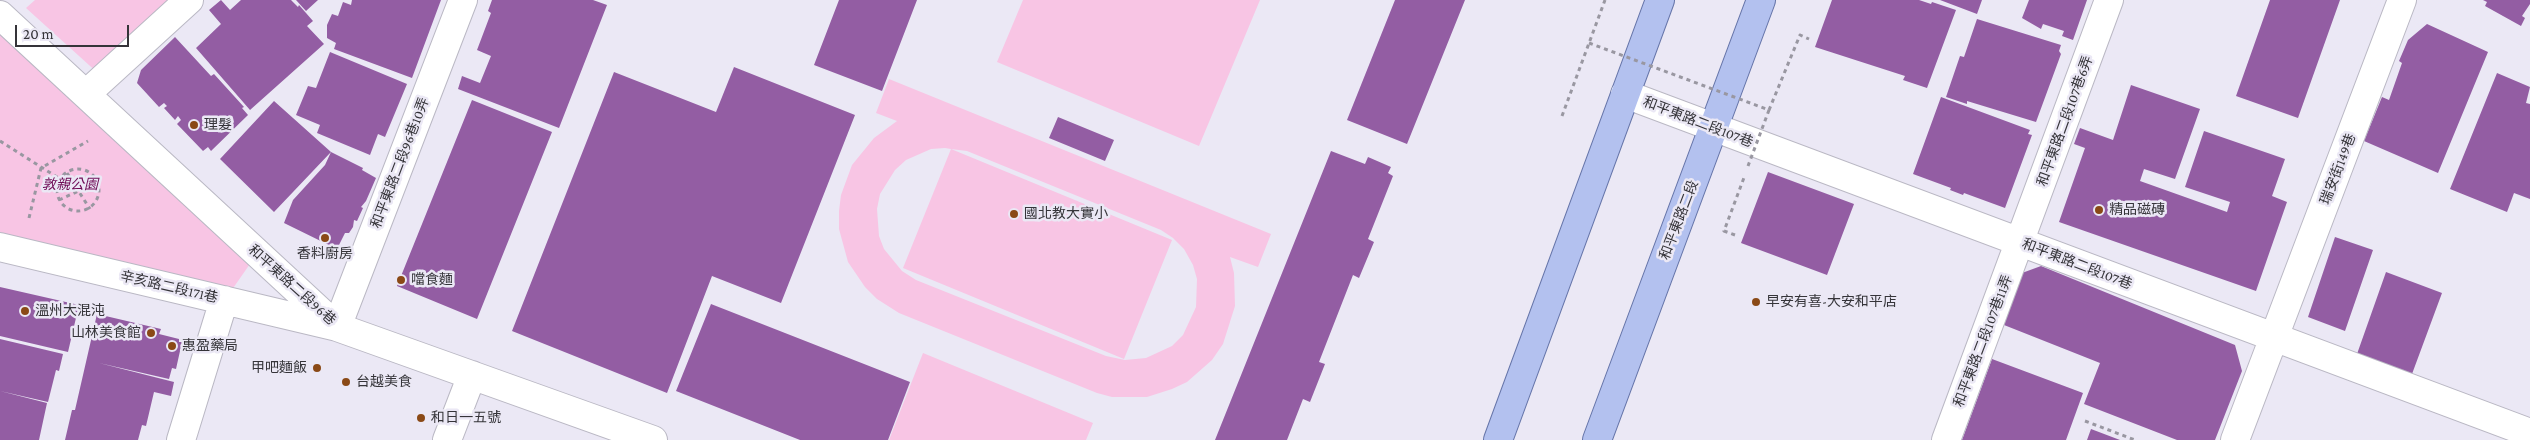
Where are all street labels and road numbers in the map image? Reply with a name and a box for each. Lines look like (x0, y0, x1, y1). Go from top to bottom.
street label: 和平東路二段107巷6弄 (2034, 53, 2096, 189)
street label: 和平東路二段107巷 (1641, 93, 1755, 151)
street label: 和平東路二段96巷10弄 (367, 95, 433, 231)
street label: 瑞安街149巷 (2317, 131, 2359, 207)
street label: 和平東路二段 (1656, 178, 1702, 262)
street label: 和平東路二段107巷 (2020, 235, 2134, 293)
street label: 和平東路二段96巷 (245, 241, 339, 329)
street label: 辛亥路二段171巷 (119, 268, 219, 306)
street label: 和平東路二段107巷11弄 (1950, 273, 2016, 409)

